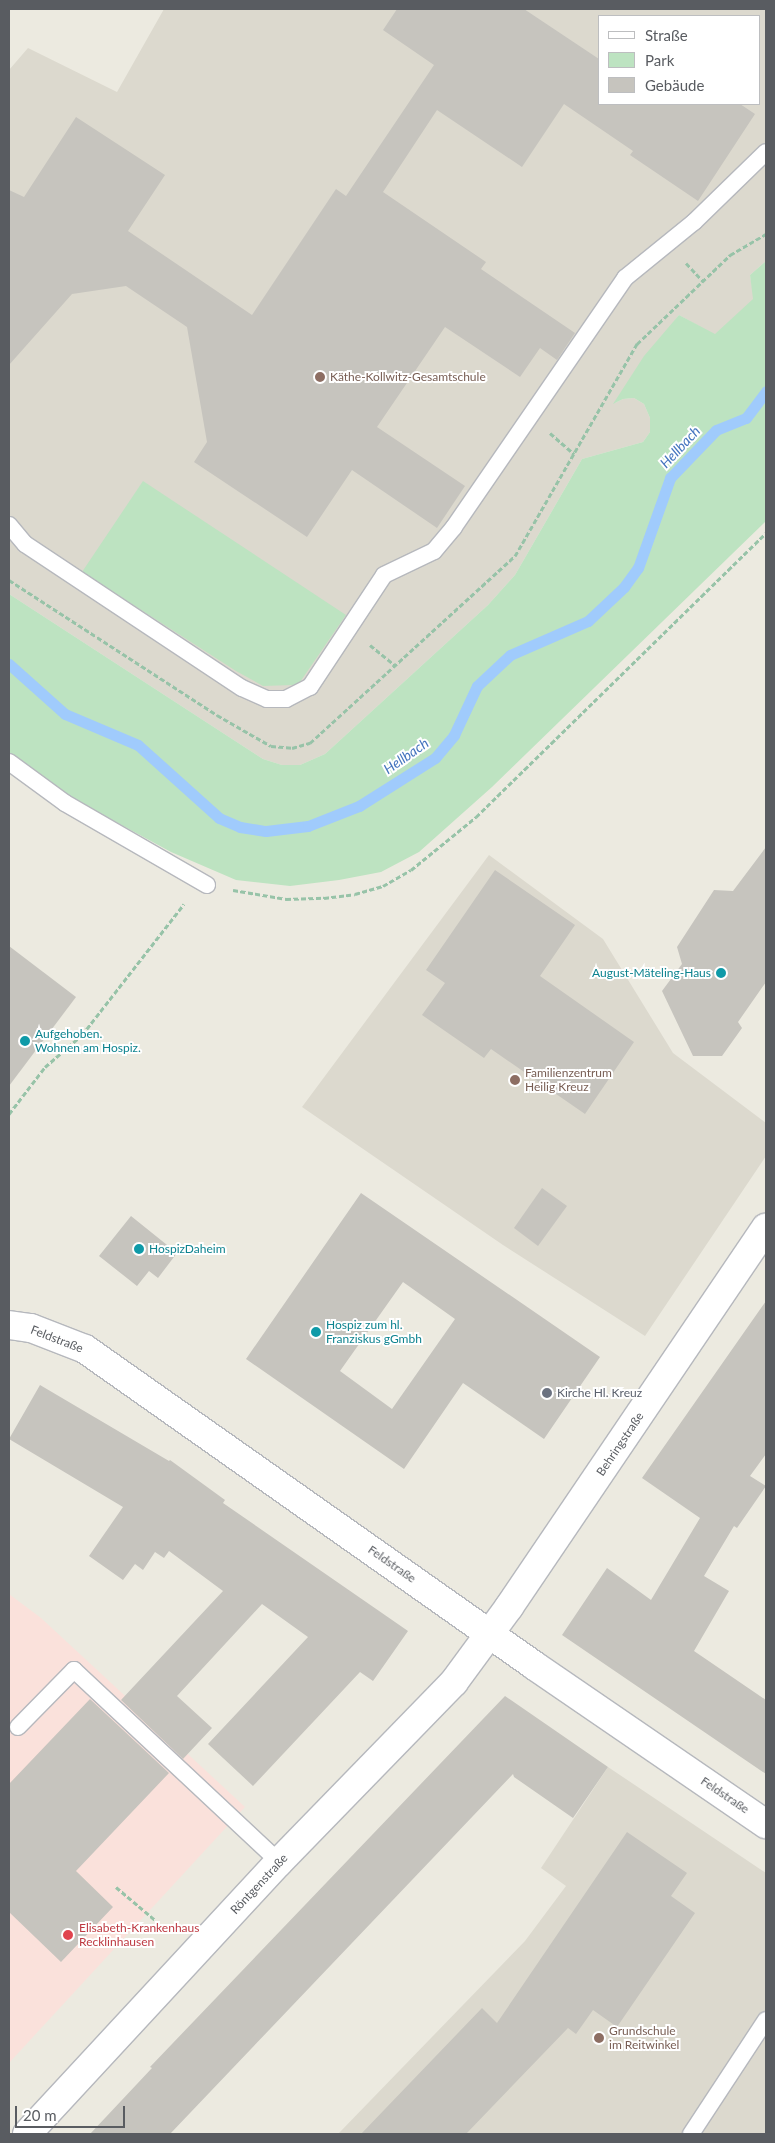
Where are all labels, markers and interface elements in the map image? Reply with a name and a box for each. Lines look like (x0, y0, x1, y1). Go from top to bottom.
legend (598, 15, 760, 105)
text: Straße (645, 26, 688, 44)
text: Park (645, 51, 674, 69)
text: Gebäude (645, 76, 704, 94)
place label: Käthe-Kollwitz-Gesamtschule (330, 370, 486, 384)
marker: Käthe-Kollwitz-Gesamtschule (314, 371, 326, 383)
water label: Hellbach (656, 423, 704, 471)
water label: Hellbach (380, 734, 432, 778)
place label: August-Mäteling-Haus (592, 966, 711, 980)
marker: August-Mäteling-Haus (715, 967, 727, 979)
place label: Aufgehoben. Wohnen am Hospiz. (35, 1027, 141, 1055)
marker: Aufgehoben. Wohnen am Hospiz. (19, 1035, 31, 1047)
place label: Familienzentrum Heilig Kreuz (525, 1066, 612, 1094)
marker: Familienzentrum Heilig Kreuz (509, 1074, 521, 1086)
place label: HospizDaheim (149, 1242, 226, 1256)
marker: HospizDaheim (133, 1243, 145, 1255)
place label: Hospiz zum hl. Franziskus gGmbh (326, 1318, 422, 1346)
street label: Feldstraße (29, 1322, 85, 1356)
marker: Hospiz zum hl. Franziskus gGmbh (310, 1326, 322, 1338)
place label: Kirche Hl. Kreuz (557, 1386, 642, 1400)
marker: Kirche Hl. Kreuz (541, 1387, 553, 1399)
street label: Behringstraße (593, 1409, 647, 1479)
street label: Feldstraße (365, 1542, 419, 1586)
street label: Feldstraße (698, 1774, 752, 1816)
street label: Röntgenstraße (227, 1851, 291, 1917)
place label: Elisabeth-Krankenhaus Recklinhausen (79, 1921, 199, 1949)
marker: Elisabeth-Krankenhaus Recklinhausen (61, 1928, 75, 1942)
place label: Grundschule im Reitwinkel (609, 2024, 679, 2052)
marker: Grundschule im Reitwinkel (593, 2032, 605, 2044)
scale bar (18, 2096, 128, 2128)
text: 20 m (23, 2106, 57, 2124)

